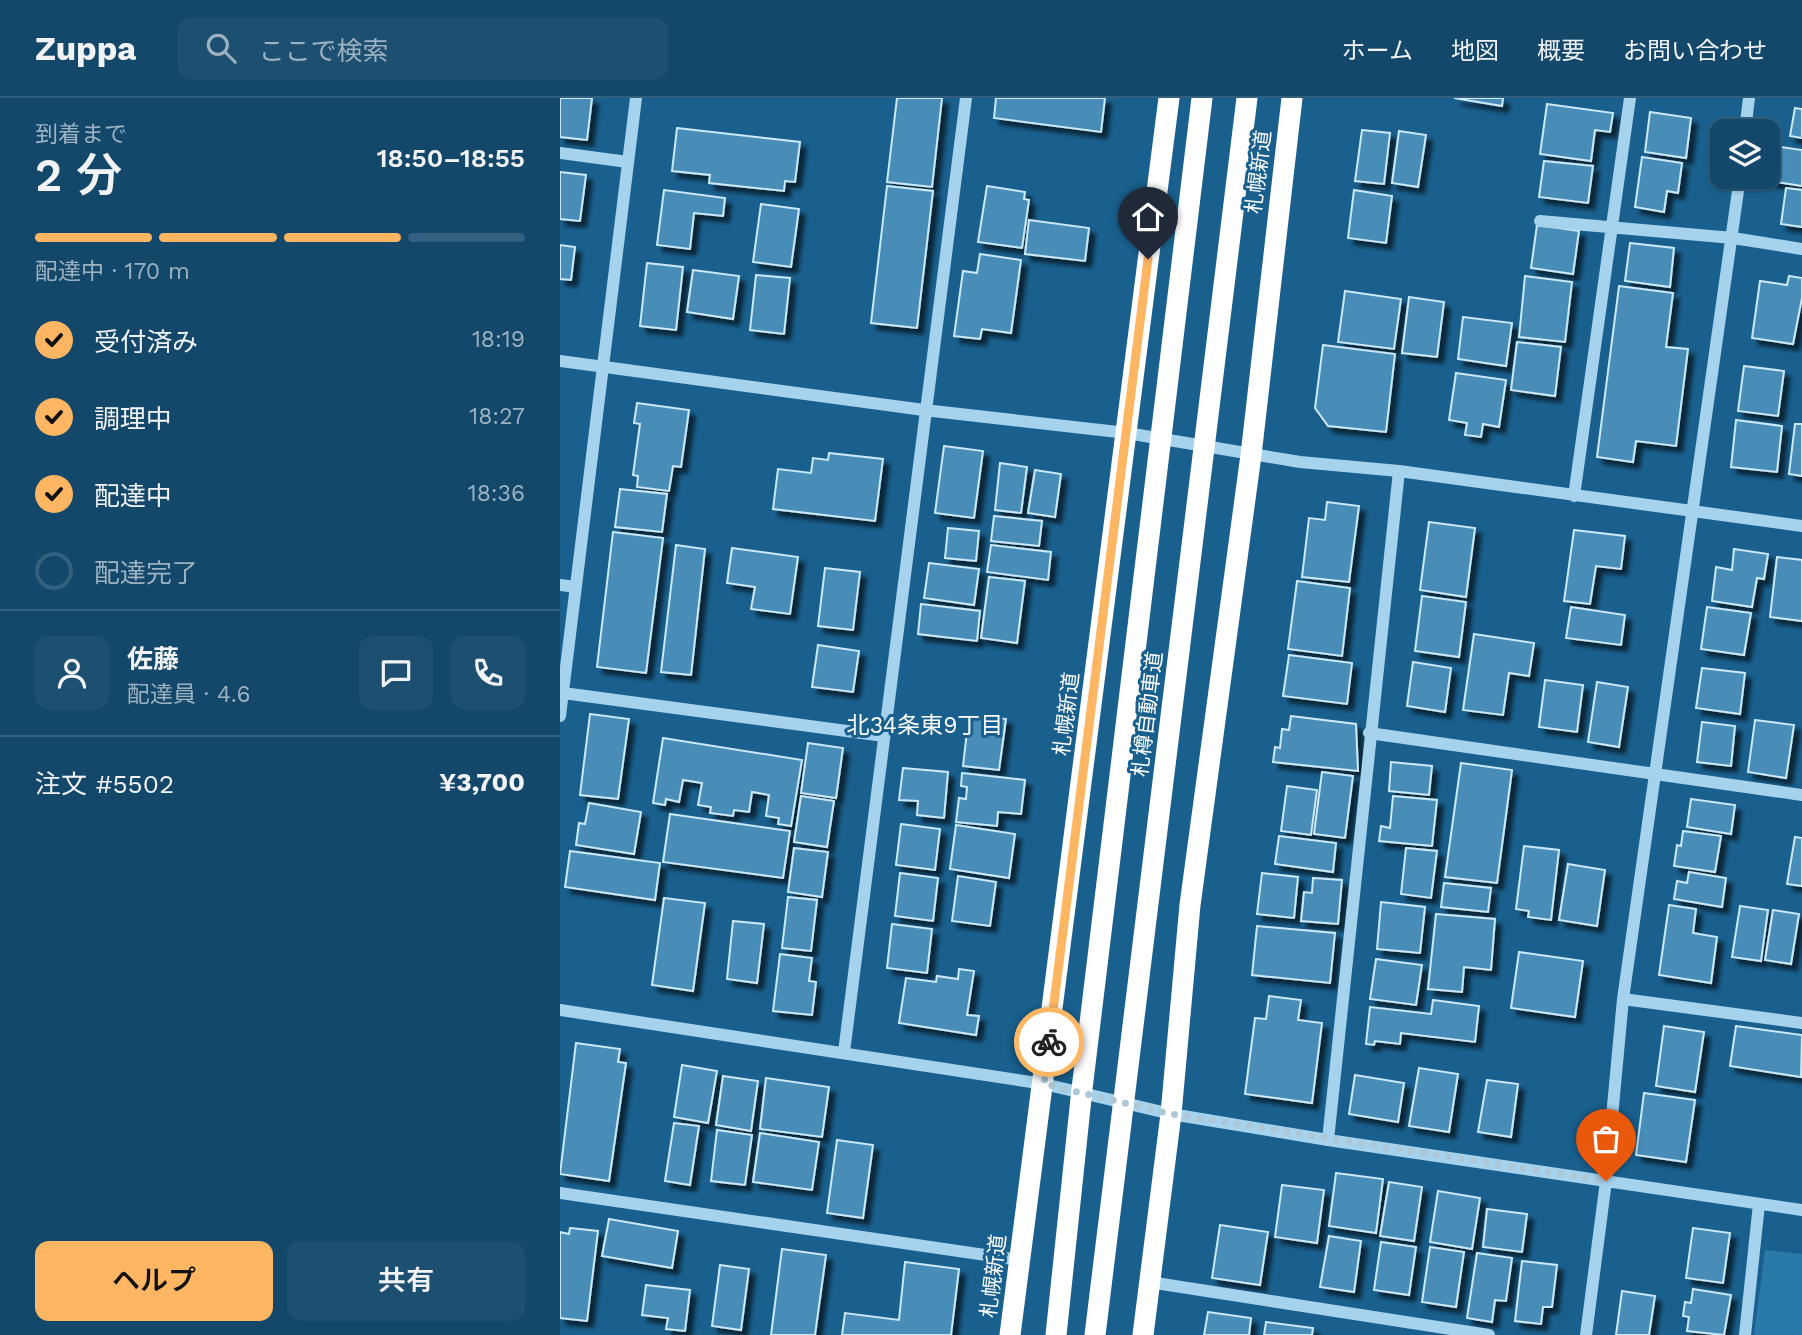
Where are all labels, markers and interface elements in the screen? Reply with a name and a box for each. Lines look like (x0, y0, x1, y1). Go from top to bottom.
search box (178, 17, 668, 80)
text: Zuppa (35, 29, 136, 68)
icon: search (202, 29, 240, 67)
text: ここで検索 (258, 36, 388, 66)
text: ホーム (1342, 37, 1413, 65)
text: 地図 (1451, 37, 1499, 65)
text: 概要 (1537, 37, 1585, 65)
text: お問い合わせ (1623, 37, 1767, 65)
map controls (1710, 119, 1780, 189)
button: layers (1710, 119, 1780, 189)
text: 到着まで (35, 121, 127, 148)
street label: 札幌新道 (1240, 129, 1276, 215)
text: 18:50–18:55 (377, 143, 525, 173)
text: 2 分 (35, 148, 122, 202)
pin (1118, 187, 1178, 259)
icon: home (1129, 198, 1167, 236)
text: 配達中 · 170 m (35, 258, 190, 285)
icon: check (35, 321, 73, 359)
text: 18:19 (472, 326, 525, 353)
text: 受付済み (94, 327, 198, 357)
icon: check (35, 398, 73, 436)
text: 18:27 (469, 403, 525, 430)
text: 調理中 (94, 404, 172, 434)
icon: check (35, 475, 73, 513)
text: 18:36 (468, 480, 525, 507)
text: 配達中 (94, 481, 172, 511)
text: 配達完了 (94, 558, 198, 588)
button: person (35, 636, 109, 710)
button: chat (359, 636, 433, 710)
button: phone (451, 636, 525, 710)
text: 佐藤 (127, 644, 179, 674)
street label: 札樽自動車道 (1127, 650, 1167, 778)
street label: 札幌新道 (1048, 671, 1084, 757)
text: 配達員 · 4.6 (127, 681, 250, 708)
district label: 北34条東9丁目 (847, 712, 1003, 739)
text: ¥3,700 (439, 767, 525, 797)
text: 注文 #5502 (35, 769, 174, 799)
courier (1014, 1007, 1084, 1077)
icon: bike (1030, 1023, 1068, 1061)
pin (1576, 1109, 1636, 1181)
icon: bag (1587, 1120, 1625, 1158)
street label: 札幌新道 (975, 1233, 1011, 1319)
button: ヘルプ (35, 1241, 273, 1321)
button: 共有 (287, 1241, 525, 1321)

